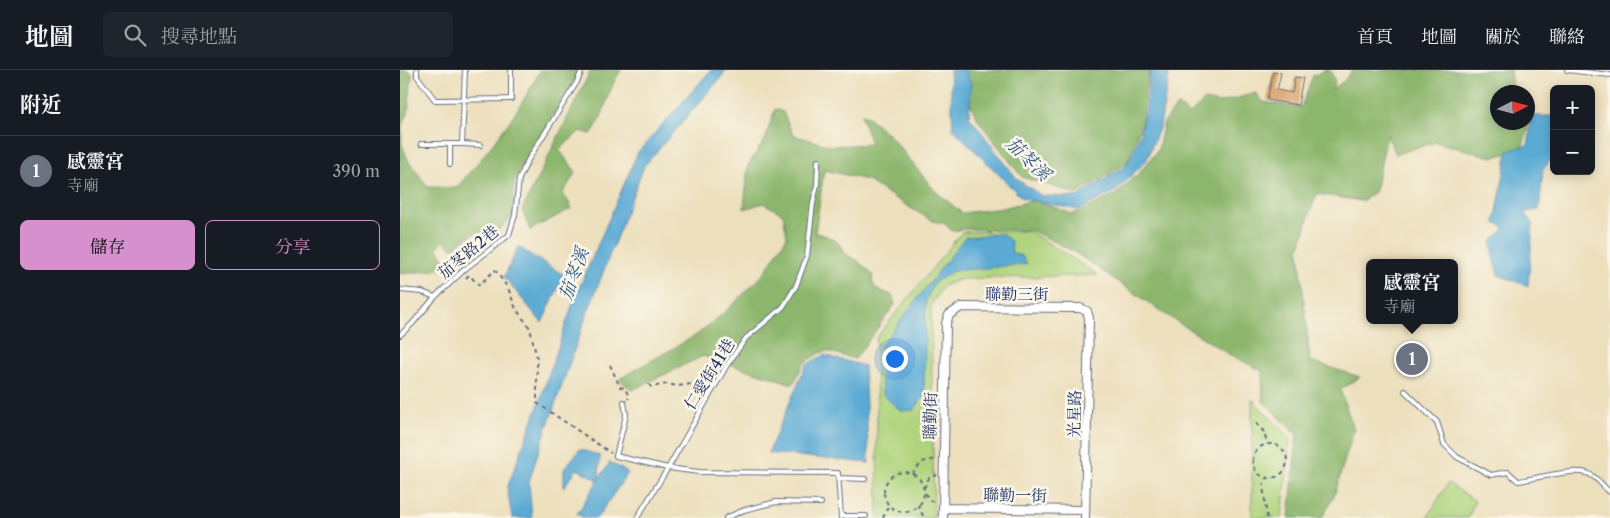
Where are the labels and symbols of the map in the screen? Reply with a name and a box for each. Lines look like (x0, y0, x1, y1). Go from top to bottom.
north arrow (1490, 85, 1535, 130)
water label: 茄苳溪 (1001, 132, 1057, 187)
street label: 茄苳路2巷 (434, 221, 502, 283)
water label: 茄苳溪 (554, 243, 594, 303)
street label: 聯勤三街 (985, 284, 1049, 304)
street label: 仁愛街41巷 (679, 335, 739, 413)
pin: 1 (1396, 340, 1428, 378)
your location (882, 346, 908, 372)
street label: 光星路 (1064, 390, 1084, 438)
street label: 聯勤街 (920, 392, 940, 440)
street label: 聯勤一街 (983, 484, 1047, 506)

